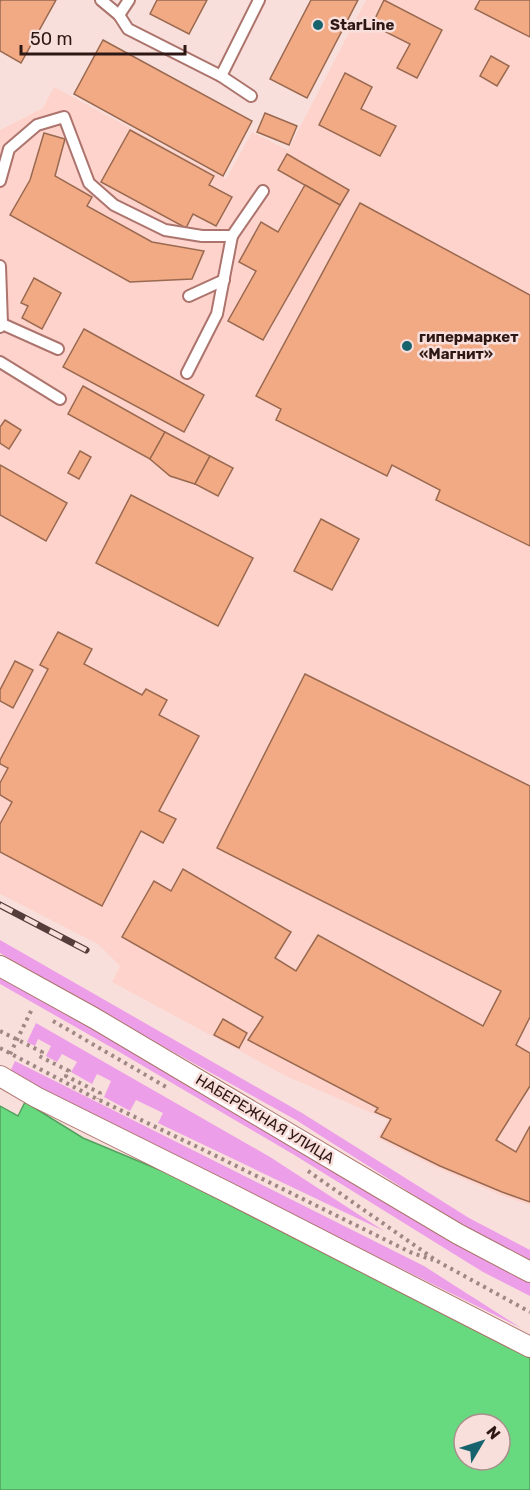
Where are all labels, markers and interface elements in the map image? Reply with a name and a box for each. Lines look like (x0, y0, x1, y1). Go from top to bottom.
place label: StarLine (330, 16, 395, 34)
scale bar (21, 18, 184, 56)
marker: StarLine (311, 18, 325, 32)
text: 50 m (30, 28, 73, 50)
place label: гипермаркет «Магнит» (419, 328, 519, 363)
marker: гипермаркет «Магнит» (400, 339, 414, 353)
street label: НАБЕРЕЖНАЯ УЛИЦА (192, 1070, 338, 1168)
north arrow (452, 1412, 512, 1472)
text: N (482, 1422, 504, 1443)

